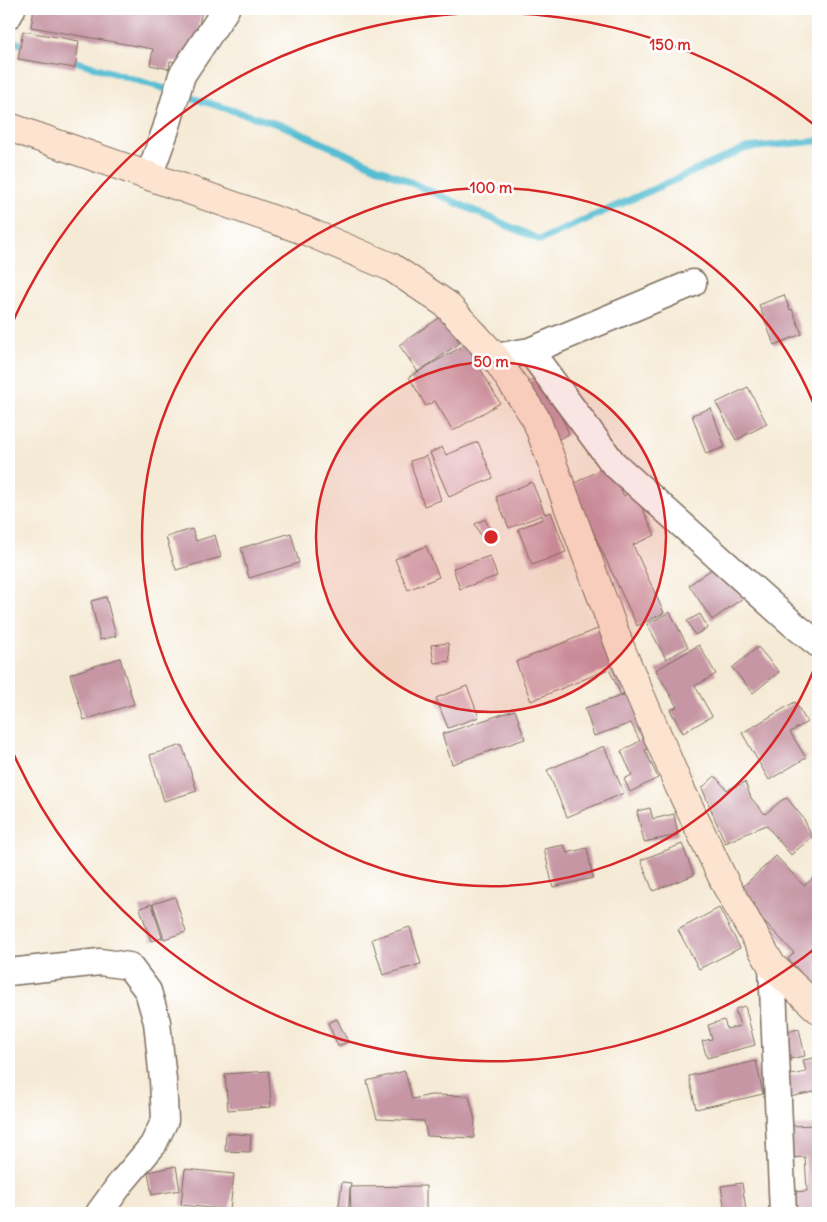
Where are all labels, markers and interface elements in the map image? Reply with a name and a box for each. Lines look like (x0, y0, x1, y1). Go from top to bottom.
text: 150 m (649, 35, 691, 54)
text: 100 m (470, 178, 512, 197)
text: 50 m (473, 352, 509, 371)
centre of rings (482, 528, 500, 546)

